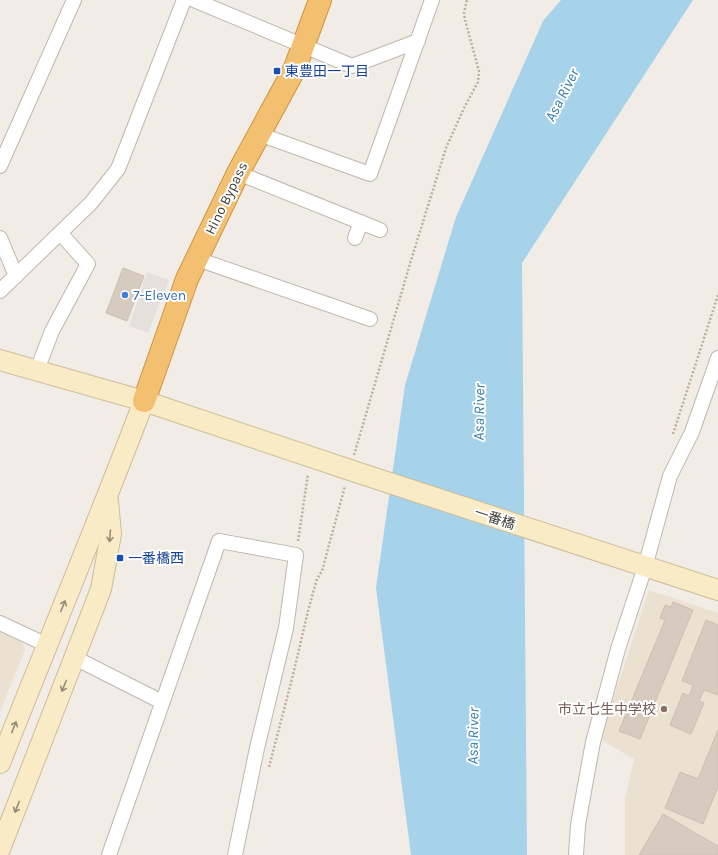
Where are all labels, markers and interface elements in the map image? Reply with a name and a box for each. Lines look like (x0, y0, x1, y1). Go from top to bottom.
place label: 東豊田一丁目 (285, 63, 369, 80)
water label: Asa River (541, 65, 583, 124)
marker: 東豊田一丁目 (272, 66, 282, 76)
street label: Hino Bypass (202, 159, 251, 237)
place label: 7-Eleven (133, 287, 186, 304)
marker: 7-Eleven (120, 290, 130, 300)
water label: Asa River (470, 383, 489, 441)
street label: 一番橋 (472, 504, 517, 533)
one-way arrow (106, 529, 113, 542)
place label: 一番橋西 (128, 550, 184, 567)
marker: 一番橋西 (115, 553, 125, 563)
one-way arrow (59, 601, 67, 613)
one-way arrow (60, 680, 68, 692)
place label: 市立七生中学校 (558, 701, 656, 718)
marker: 市立七生中学校 (659, 704, 669, 714)
water label: Asa River (464, 707, 483, 765)
one-way arrow (11, 721, 19, 733)
one-way arrow (12, 800, 20, 812)

